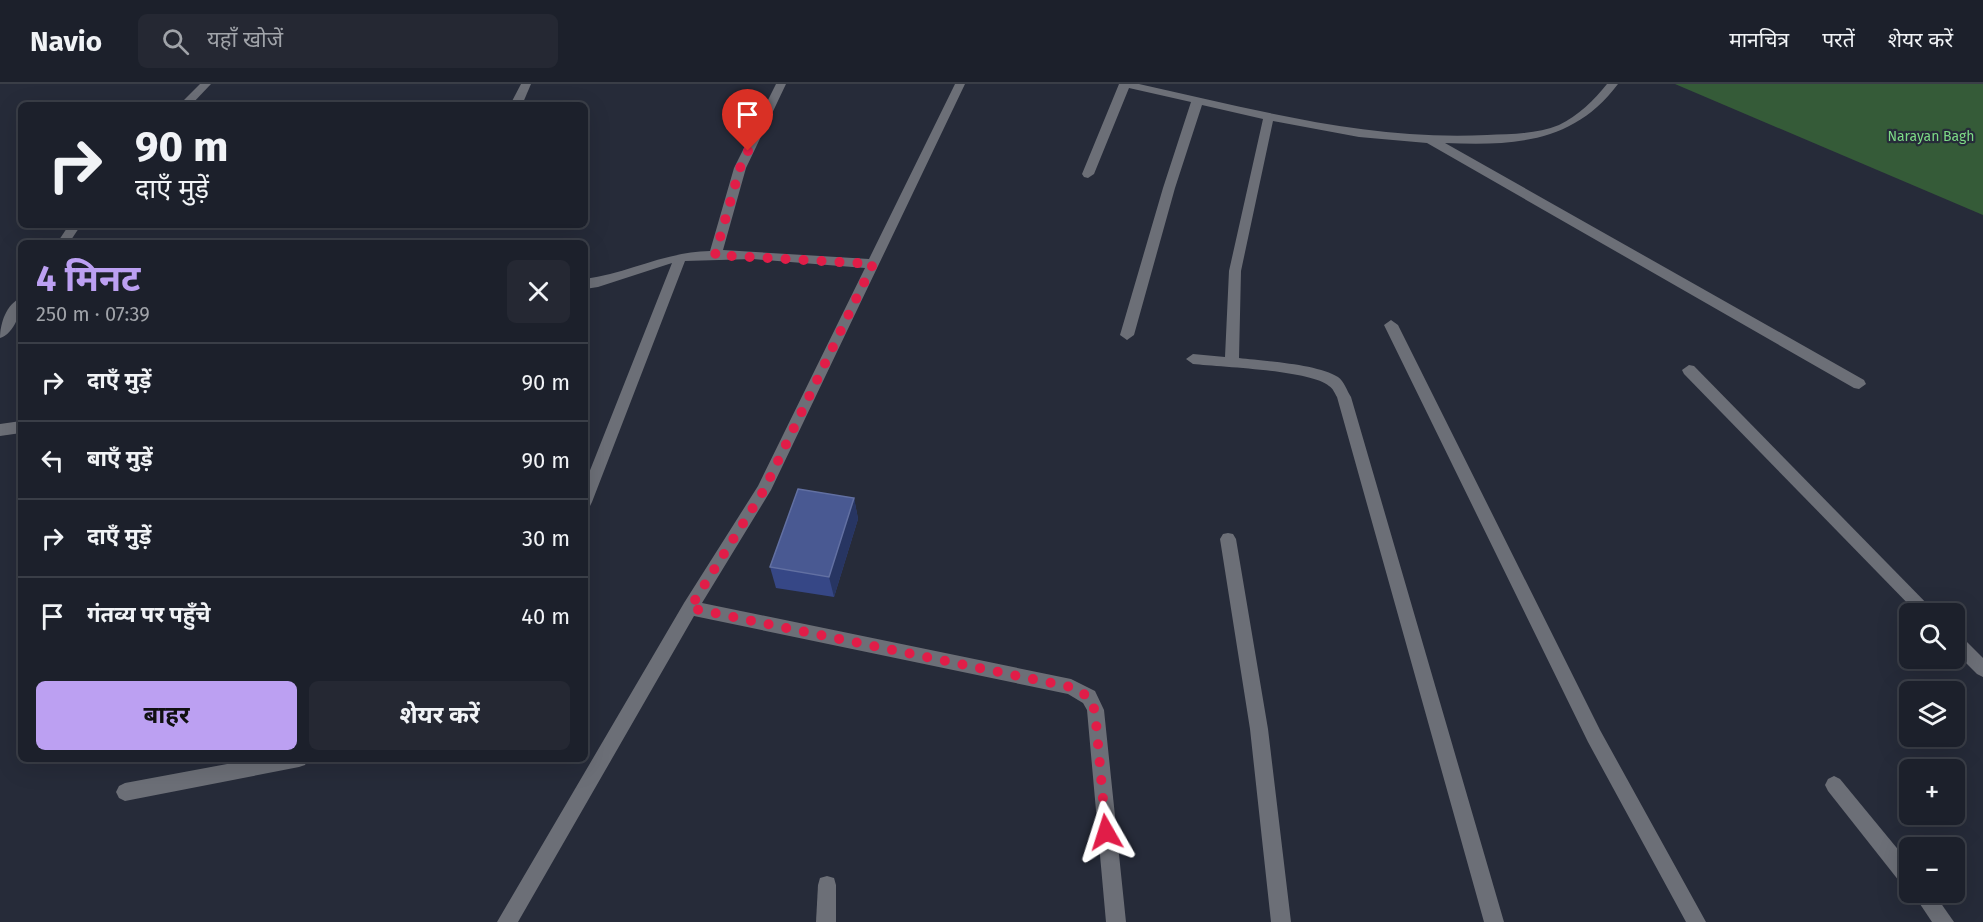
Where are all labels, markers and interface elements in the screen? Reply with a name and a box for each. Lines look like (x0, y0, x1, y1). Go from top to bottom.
search box (138, 14, 558, 68)
text: Navio (30, 25, 102, 58)
icon: search (159, 25, 192, 58)
text: यहाँ खोजें (207, 26, 283, 53)
text: मानचित्र (1729, 27, 1789, 53)
text: परतें (1822, 27, 1855, 53)
text: शेयर करें (1888, 27, 1953, 53)
pin (722, 89, 773, 151)
icon: arrive (731, 98, 764, 131)
text: 90 m (135, 122, 229, 172)
icon: right (36, 126, 114, 204)
park label: Narayan Bagh (1887, 128, 1975, 145)
text: दाएँ मुड़ें (135, 173, 209, 205)
text: 4 मिनट (36, 257, 140, 301)
button: close (507, 260, 570, 323)
text: 250 m · 07:39 (36, 302, 150, 326)
icon: right (36, 366, 69, 399)
text: दाएँ मुड़ें (87, 367, 151, 394)
text: 90 m (521, 369, 570, 396)
icon: left (36, 444, 69, 477)
text: बाएँ मुड़ें (87, 445, 153, 472)
text: 90 m (521, 447, 570, 474)
icon: right (36, 522, 69, 555)
text: दाएँ मुड़ें (87, 523, 151, 550)
text: 30 m (522, 525, 570, 552)
icon: arrive (36, 600, 69, 633)
text: गंतव्य पर पहुँचे (87, 601, 211, 628)
text: 40 m (521, 603, 570, 630)
map controls (1899, 603, 1965, 903)
button: search (1899, 603, 1965, 669)
button: बाहर (36, 681, 297, 750)
button: शेयर करें (309, 681, 570, 750)
button: layers (1899, 681, 1965, 747)
button: + (1899, 759, 1965, 825)
position arrow (1074, 800, 1138, 864)
button: − (1899, 837, 1965, 903)

